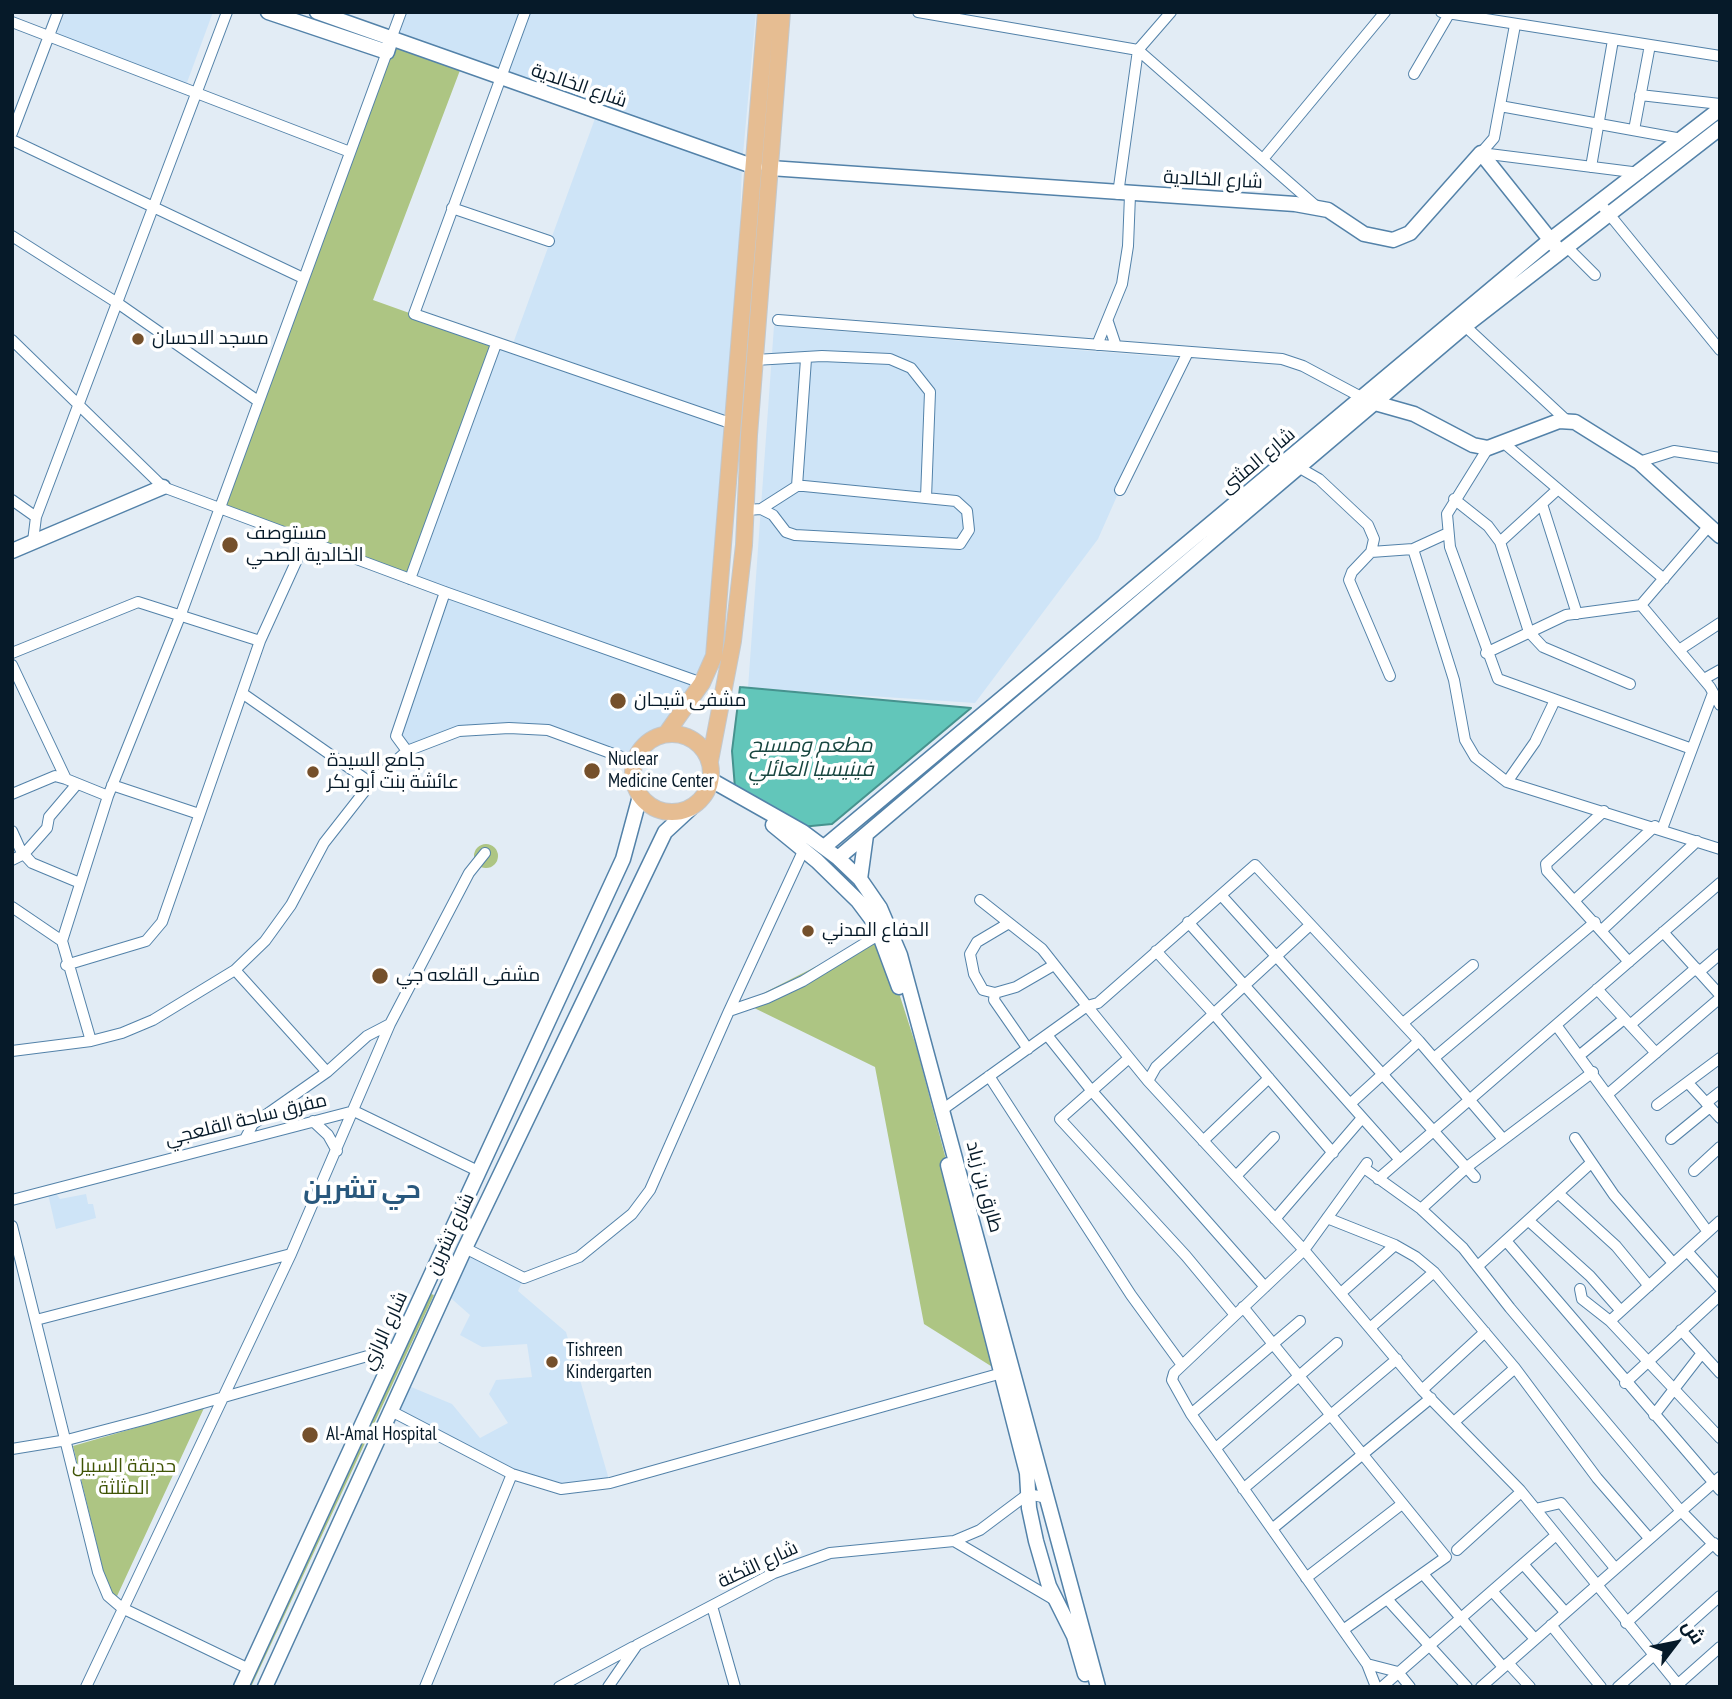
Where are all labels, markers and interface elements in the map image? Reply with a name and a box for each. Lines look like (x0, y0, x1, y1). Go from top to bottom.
street label: شارع الخالدية (528, 59, 630, 113)
street label: شارع الخالدية (1163, 166, 1263, 194)
place label: مسجد الاحسان (152, 328, 269, 350)
marker: مسجد الاحسان (130, 331, 146, 347)
street label: شارع المثنى (1216, 423, 1300, 499)
place label: مستوصف الخالدية الصحي (246, 523, 364, 567)
marker: مستوصف الخالدية الصحي (220, 535, 240, 555)
place label: مشفى شيحان (634, 690, 747, 712)
marker: مشفى شيحان (608, 691, 628, 711)
water label: مطعم ومسبح فينيسيا العائلي (749, 733, 873, 783)
place label: Nuclear Medicine Center (608, 749, 714, 793)
place label: جامع السيدة عائشة بنت أبو بكر (327, 750, 459, 794)
marker: Nuclear Medicine Center (582, 761, 602, 781)
marker: جامع السيدة عائشة بنت أبو بكر (305, 764, 321, 780)
place label: الدفاع المدني (822, 920, 929, 942)
marker: الدفاع المدني (800, 923, 816, 939)
place label: مشفى القلعه جي (396, 965, 540, 987)
marker: مشفى القلعه جي (370, 966, 390, 986)
street label: مفرق ساحة القلعجي (163, 1089, 329, 1151)
street label: طارق بن زياد (961, 1139, 1007, 1235)
district label: حي تشرين (303, 1175, 421, 1207)
street label: شارع تشرين (422, 1190, 480, 1278)
street label: شارع الرازي (357, 1288, 413, 1374)
place label: Tishreen Kindergarten (566, 1340, 652, 1384)
marker: Tishreen Kindergarten (544, 1354, 560, 1370)
place label: Al-Amal Hospital (326, 1424, 437, 1446)
marker: Al-Amal Hospital (300, 1425, 320, 1445)
park label: حديقة السبيل المثلثة (72, 1456, 176, 1500)
street label: شارع الثكنة (714, 1537, 802, 1593)
north arrow (1641, 1608, 1711, 1678)
text: ش (1677, 1615, 1710, 1649)

